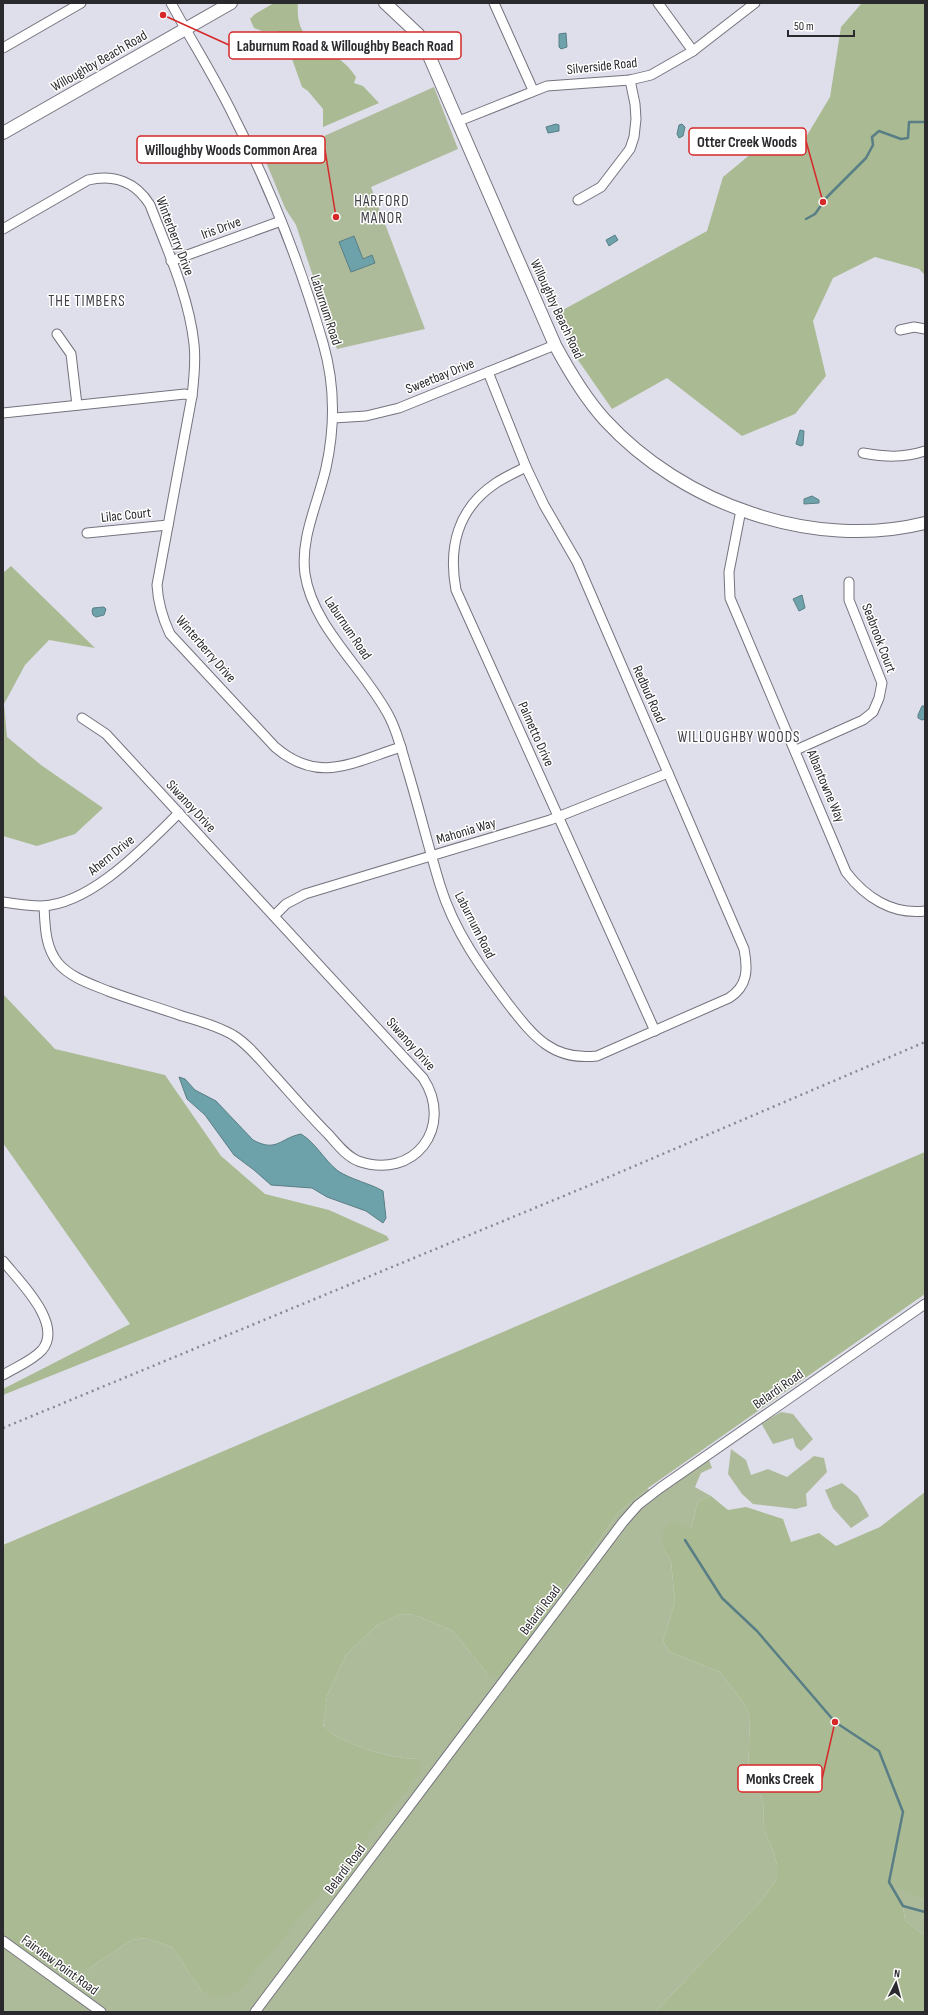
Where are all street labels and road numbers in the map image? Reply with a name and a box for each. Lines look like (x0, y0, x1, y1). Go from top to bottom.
street label: Willoughby Beach Road (48, 27, 150, 95)
street label: Silverside Road (566, 54, 638, 78)
street label: Winterberry Drive (152, 194, 198, 278)
street label: Iris Drive (199, 213, 243, 243)
street label: Willoughby Beach Road (526, 257, 588, 362)
street label: Laburnum Road (307, 273, 345, 347)
street label: Sweetbay Drive (403, 355, 477, 397)
street label: Lilac Court (100, 504, 152, 526)
street label: Laburnum Road (321, 593, 375, 663)
street label: Seabrook Court (858, 601, 900, 675)
street label: Winterberry Drive (172, 612, 240, 686)
street label: Redbud Road (629, 663, 669, 725)
street label: Palmetto Drive (514, 699, 558, 769)
street label: Albantowne Way (803, 746, 849, 825)
street label: Siwanoy Drive (162, 776, 220, 836)
street label: Mahonia Way (434, 814, 498, 848)
street label: Ahern Drive (84, 831, 138, 879)
street label: Laburnum Road (451, 889, 499, 961)
street label: Siwanoy Drive (383, 1014, 439, 1074)
street label: Belardi Road (750, 1365, 807, 1412)
street label: Belardi Road (516, 1582, 564, 1638)
street label: Belardi Road (321, 1841, 369, 1897)
street label: Fairview Point Road (18, 1931, 102, 1999)

